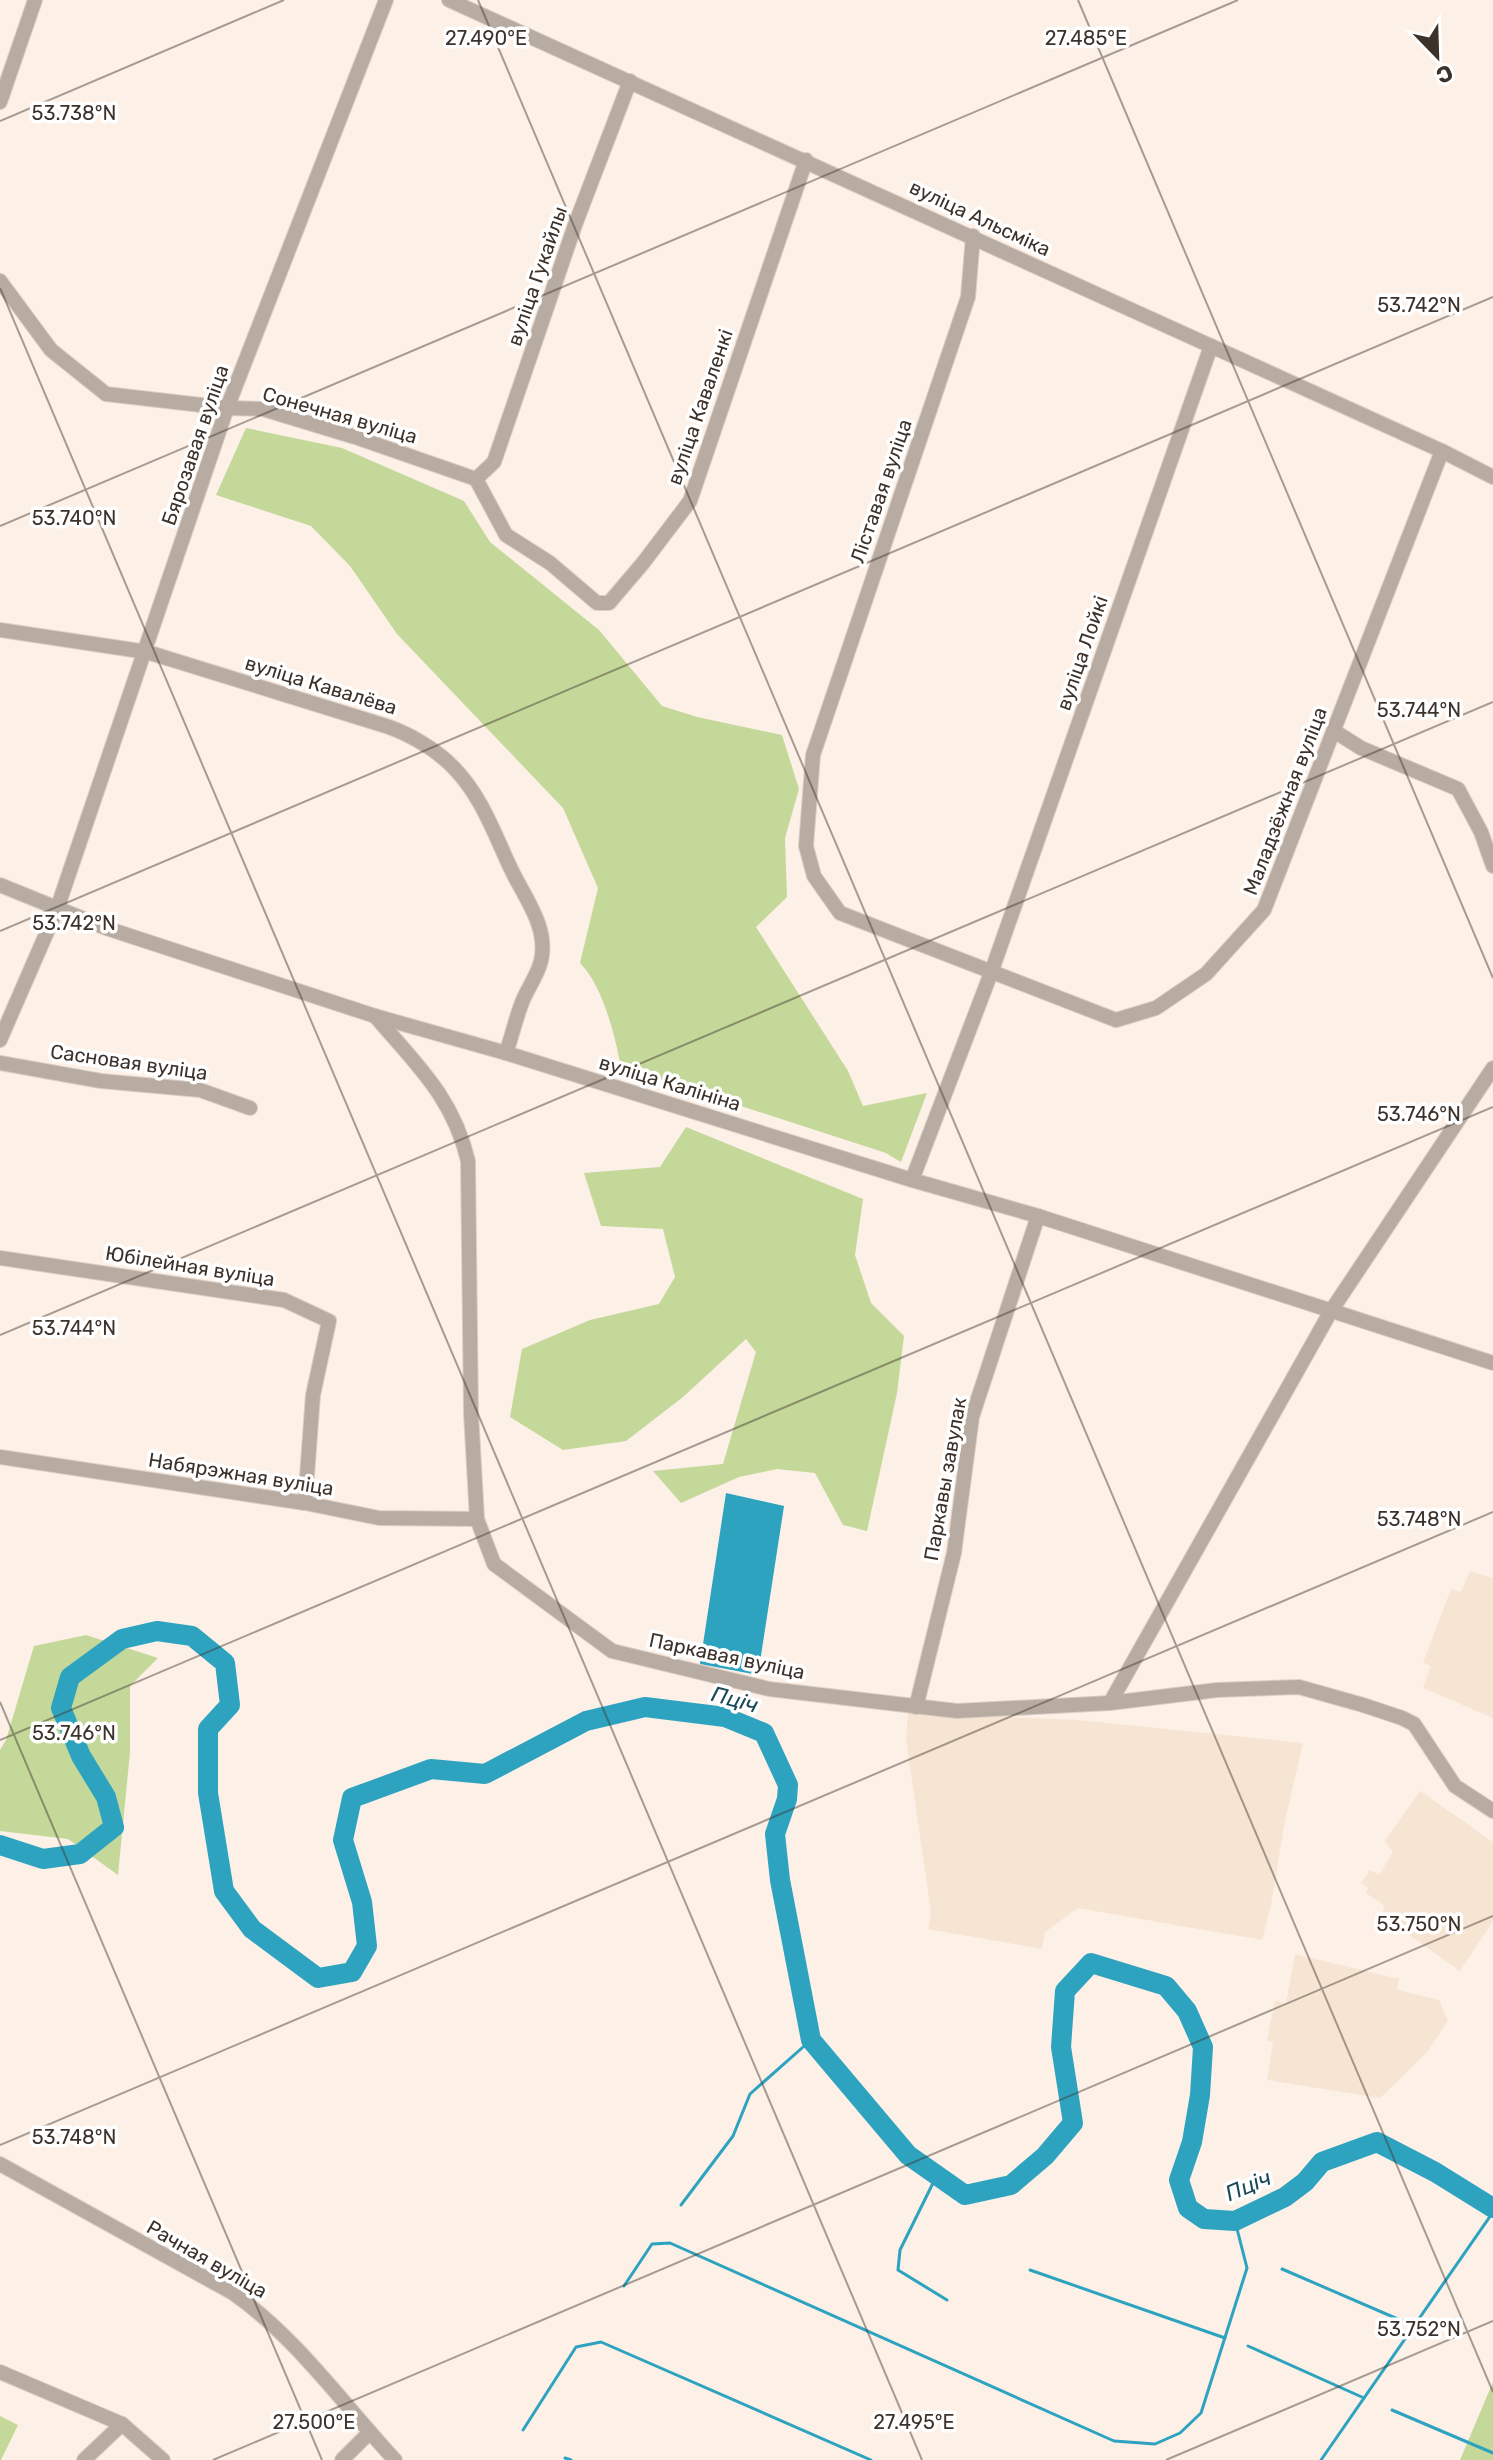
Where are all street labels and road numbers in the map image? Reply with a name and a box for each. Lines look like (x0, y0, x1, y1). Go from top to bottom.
street label: вуліца Альсміка (906, 175, 1054, 261)
street label: вуліца Гукайлы (502, 203, 572, 349)
street label: вуліца Каваленкі (662, 326, 738, 488)
street label: Бярозавая вуліца (156, 362, 234, 528)
street label: Сонечная вуліца (260, 381, 420, 449)
street label: Ліставая вуліца (845, 416, 917, 566)
street label: вуліца Лойкі (1051, 593, 1113, 713)
street label: вуліца Кавалёва (242, 651, 400, 719)
street label: Маладзёжная вуліца (1238, 704, 1332, 898)
street label: Сасновая вуліца (49, 1039, 209, 1085)
street label: вуліца Калініна (596, 1050, 744, 1116)
street label: Юбілейная вуліца (104, 1241, 276, 1291)
street label: Паркавы завулак (919, 1395, 971, 1563)
street label: Набярэжная вуліца (147, 1448, 335, 1500)
street label: Паркавая вуліца (647, 1628, 807, 1684)
street label: Рачная вуліца (142, 2215, 272, 2303)

